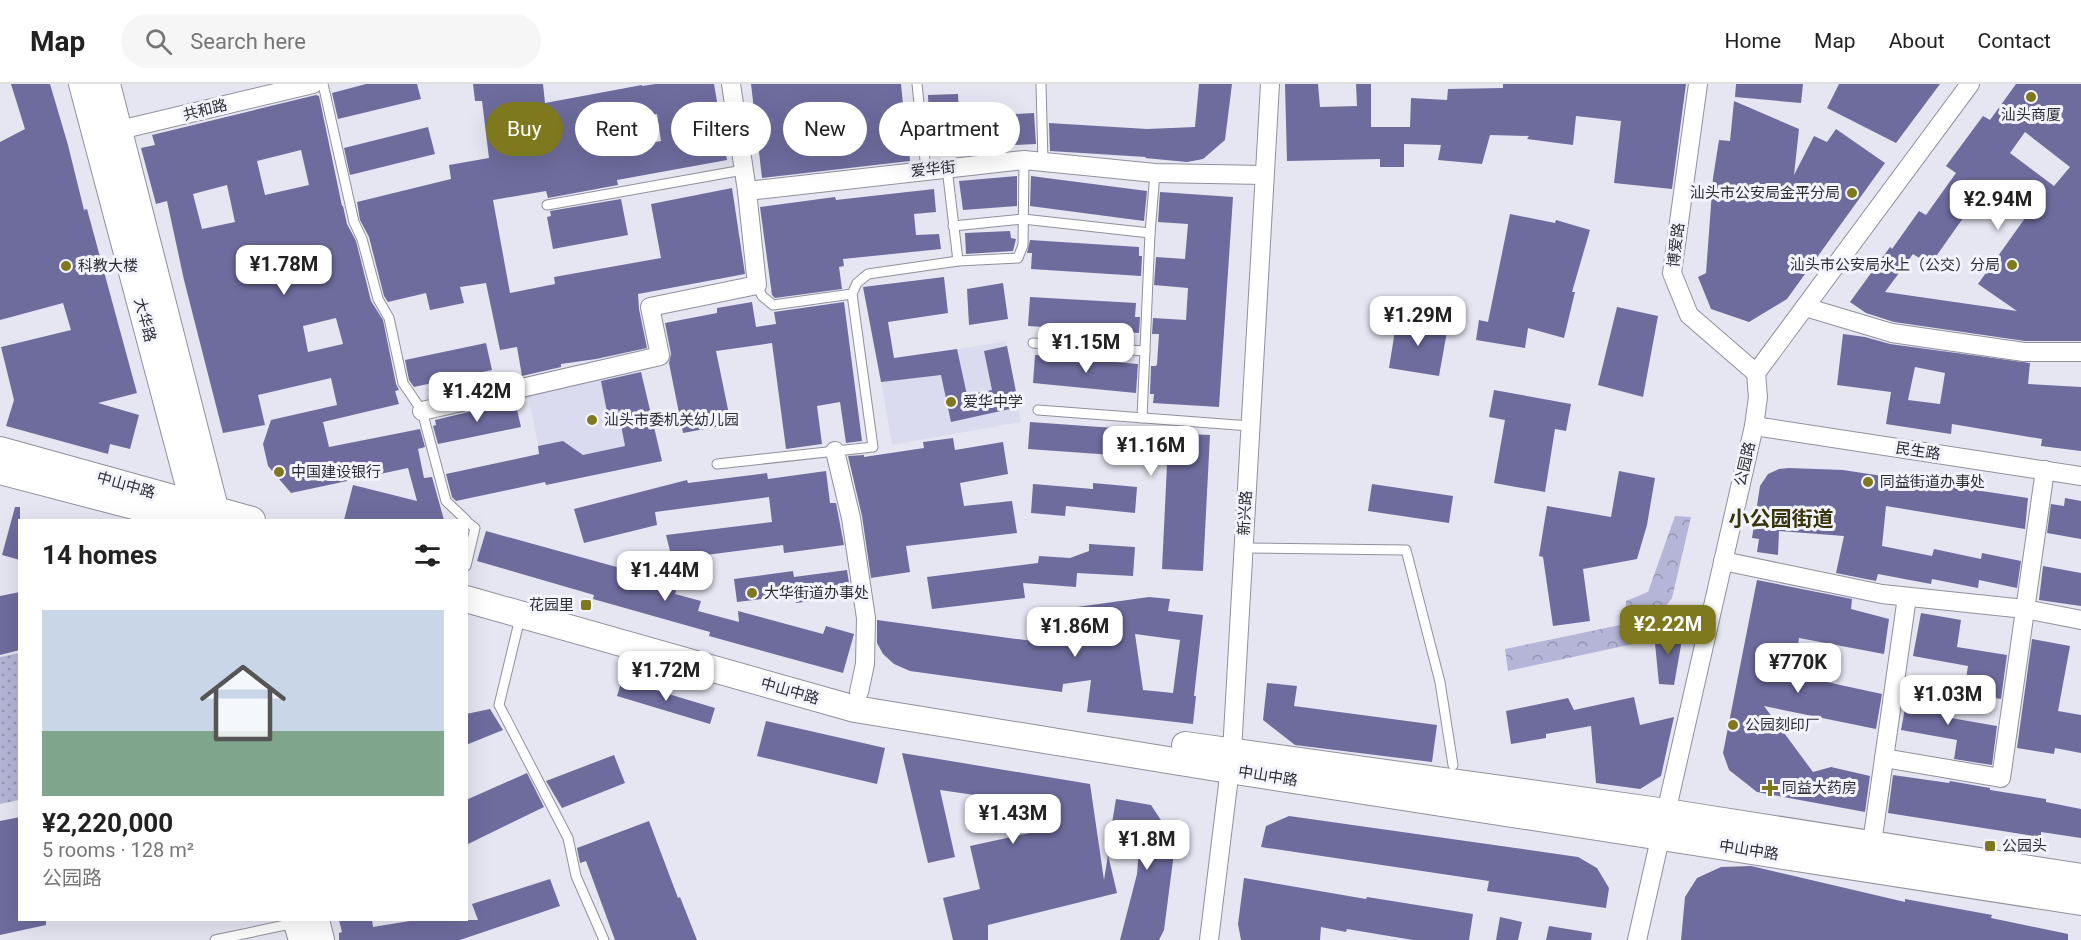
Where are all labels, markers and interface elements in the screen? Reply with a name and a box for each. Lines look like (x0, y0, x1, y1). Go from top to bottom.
search box (121, 14, 541, 68)
text: Map (30, 25, 85, 58)
icon: search (142, 25, 175, 58)
text: Search here (190, 29, 306, 54)
text: Home (1725, 29, 1781, 53)
text: Map (1814, 29, 1856, 53)
text: About (1889, 29, 1945, 53)
text: Contact (1978, 29, 2051, 53)
marker: 汕头商厦 (2024, 90, 2038, 104)
street label: 共和路 (181, 96, 229, 124)
chip: Buy (486, 102, 563, 156)
chip: Rent (575, 102, 659, 156)
chip: Filters (671, 102, 771, 156)
chip: New (783, 102, 867, 156)
chip: Apartment (879, 102, 1020, 156)
place label: 汕头商厦 (2001, 106, 2061, 124)
street label: 爱华街 (910, 158, 956, 180)
pin: ¥2.94M (1949, 180, 2047, 231)
place label: 汕头市公安局金平分局 (1690, 184, 1840, 202)
marker: 汕头市公安局金平分局 (1845, 186, 1859, 200)
text: ¥2.94M (1964, 187, 2032, 211)
street label: 博爱路 (1664, 222, 1688, 268)
pin: ¥1.78M (235, 245, 333, 296)
text: ¥1.78M (250, 252, 318, 276)
place label: 汕头市公安局水上（公交）分局 (1790, 256, 2000, 274)
place label: 科教大楼 (78, 257, 138, 275)
marker: 汕头市公安局水上（公交）分局 (2005, 258, 2019, 272)
marker: 科教大楼 (59, 259, 73, 273)
street label: 大华路 (130, 296, 160, 344)
pin: ¥1.29M (1369, 296, 1467, 347)
text: ¥1.29M (1384, 303, 1452, 327)
pin: ¥1.15M (1037, 323, 1135, 374)
text: ¥1.15M (1052, 330, 1120, 354)
pin: ¥1.42M (428, 372, 526, 423)
text: ¥1.42M (443, 379, 511, 403)
place label: 爱华中学 (963, 393, 1023, 411)
marker: 爱华中学 (944, 395, 958, 409)
place label: 汕头市委机关幼儿园 (604, 411, 739, 429)
marker: 汕头市委机关幼儿园 (585, 413, 599, 427)
pin: ¥1.16M (1102, 426, 1200, 477)
text: ¥1.16M (1117, 433, 1185, 457)
street label: 民生路 (1894, 439, 1942, 463)
street label: 公园路 (1731, 440, 1759, 488)
place label: 中国建设银行 (291, 463, 381, 481)
marker: 中国建设银行 (272, 465, 286, 479)
street label: 中山中路 (95, 468, 157, 502)
place label: 同益街道办事处 (1880, 473, 1985, 491)
marker: 同益街道办事处 (1861, 475, 1875, 489)
street label: 新兴路 (1235, 490, 1255, 536)
district label: 小公园街道 (1729, 507, 1834, 531)
icon: filters (411, 539, 444, 572)
text: 14 homes (42, 540, 157, 570)
pin: ¥1.44M (616, 551, 714, 602)
text: ¥1.44M (631, 558, 699, 582)
place label: 大华街道办事处 (764, 584, 869, 602)
marker: 大华街道办事处 (745, 586, 759, 600)
place label: 花园里 (529, 596, 574, 614)
marker: 花园里 (579, 598, 593, 612)
pin: ¥2.22M (1619, 605, 1717, 656)
pin: ¥1.86M (1026, 607, 1124, 658)
text: ¥2.22M (1634, 612, 1702, 636)
text: ¥1.86M (1041, 614, 1109, 638)
pin: ¥770K (1756, 643, 1840, 694)
icon: home (189, 649, 297, 757)
text: ¥770K (1769, 650, 1827, 674)
pin: ¥1.72M (617, 651, 715, 702)
text: ¥1.72M (632, 658, 700, 682)
street label: 中山中路 (759, 674, 821, 708)
pin: ¥1.03M (1899, 675, 1997, 726)
text: ¥1.03M (1914, 682, 1982, 706)
place label: 公园刻印厂 (1745, 716, 1820, 734)
marker: 公园刻印厂 (1726, 718, 1740, 732)
street label: 中山中路 (1237, 762, 1299, 790)
place label: 同益大药房 (1782, 779, 1857, 797)
marker: 同益大药房 (1763, 781, 1777, 795)
pin: ¥1.43M (964, 794, 1062, 845)
text: ¥1.43M (979, 801, 1047, 825)
text: ¥2,220,000 (42, 808, 173, 838)
pin: ¥1.8M (1105, 820, 1189, 871)
text: ¥1.8M (1119, 827, 1175, 851)
street label: 中山中路 (1718, 836, 1780, 864)
place label: 公园头 (2002, 837, 2047, 855)
text: 5 rooms · 128 m² (42, 838, 194, 862)
marker: 公园头 (1983, 839, 1997, 853)
text: 公园路 (42, 866, 102, 890)

